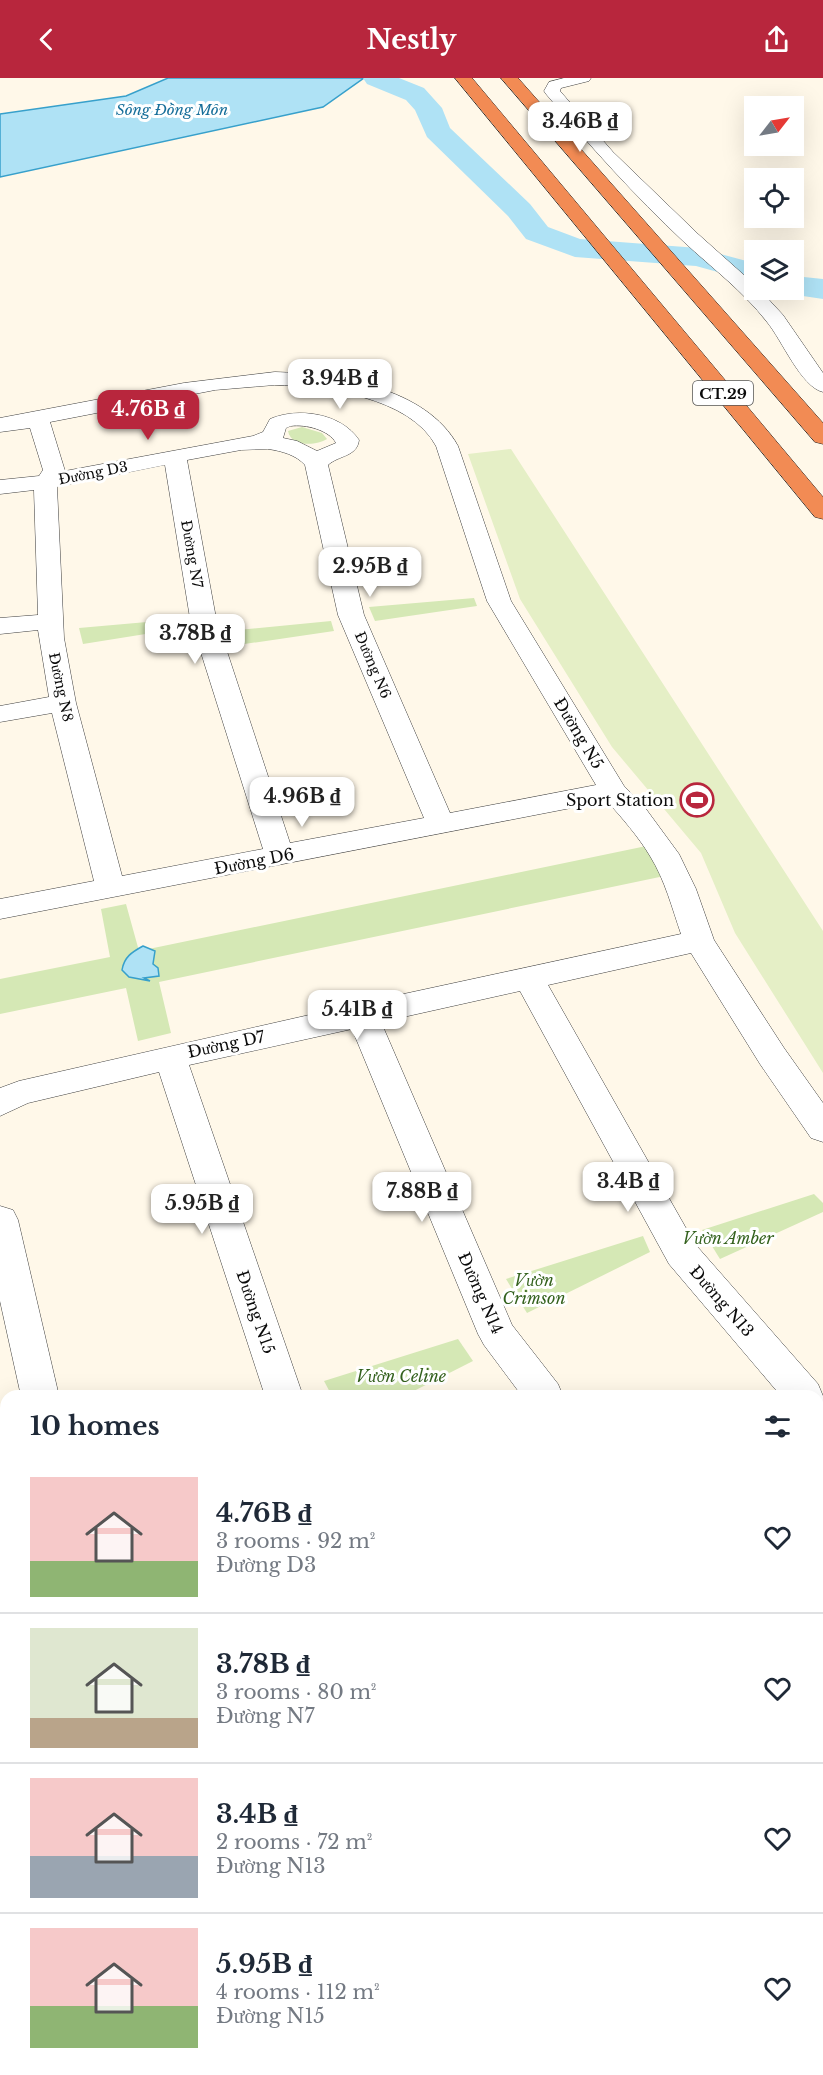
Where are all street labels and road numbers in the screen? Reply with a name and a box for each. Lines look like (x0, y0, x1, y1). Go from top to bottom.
road number: CT.29 (693, 381, 753, 405)
street label: Đường D3 (57, 457, 129, 489)
street label: Đường N7 (177, 519, 207, 590)
street label: Đường N6 (351, 629, 395, 701)
street label: Đường N8 (45, 651, 77, 723)
street label: Đường N5 (550, 694, 608, 772)
street label: Đường D6 (212, 843, 296, 879)
street label: Đường D7 (186, 1026, 267, 1062)
street label: Đường N14 (454, 1249, 508, 1337)
street label: Đường N13 (686, 1261, 758, 1341)
street label: Đường N15 (232, 1268, 280, 1356)

